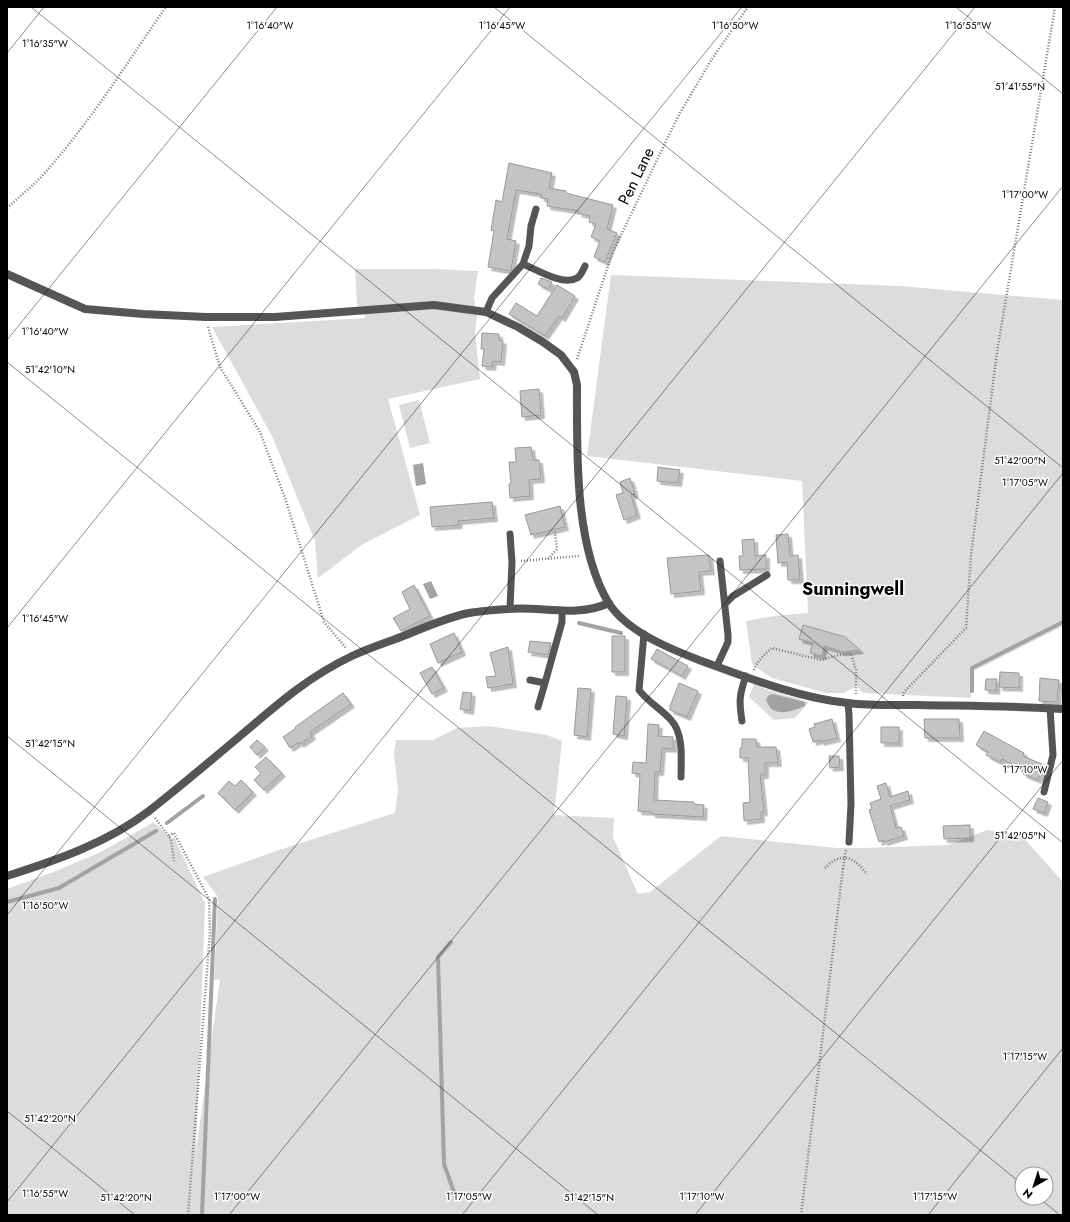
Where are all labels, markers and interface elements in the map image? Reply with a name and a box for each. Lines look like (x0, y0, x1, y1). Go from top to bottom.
text: 1°16'40"W (247, 18, 293, 33)
text: 1°16'45"W (479, 18, 525, 33)
text: 1°16'50"W (712, 18, 758, 33)
text: 1°16'55"W (945, 18, 991, 33)
text: 1°16'35"W (22, 36, 68, 51)
text: 51°41'55"N (995, 79, 1045, 94)
street label: Pen Lane (612, 143, 660, 209)
text: 1°17'00"W (1002, 187, 1048, 202)
text: 1°16'40"W (22, 324, 68, 339)
text: 51°42'10"N (25, 362, 75, 377)
text: 51°42'00"N (994, 453, 1046, 468)
text: 1°17'05"W (1002, 475, 1048, 490)
district label: Sunningwell (802, 576, 904, 602)
text: 1°16'45"W (22, 611, 68, 626)
text: 51°42'15"N (25, 736, 75, 751)
text: 1°17'10"W (1003, 762, 1048, 777)
text: 51°42'05"N (994, 828, 1046, 843)
text: 1°16'50"W (22, 898, 68, 913)
text: 1°17'15"W (1003, 1049, 1047, 1064)
text: 51°42'20"N (24, 1111, 76, 1126)
north arrow (1014, 1166, 1054, 1206)
text: N (1019, 1185, 1036, 1203)
text: 1°16'55"W (22, 1186, 68, 1201)
text: 1°17'00"W (214, 1189, 260, 1204)
text: 1°17'05"W (446, 1189, 492, 1204)
text: 1°17'10"W (680, 1189, 725, 1204)
text: 1°17'15"W (913, 1189, 957, 1204)
text: 51°42'20"N (100, 1190, 152, 1205)
text: 51°42'15"N (564, 1190, 614, 1205)

